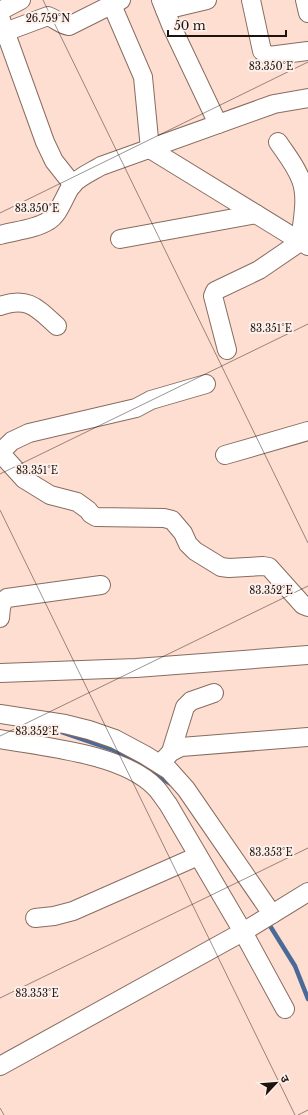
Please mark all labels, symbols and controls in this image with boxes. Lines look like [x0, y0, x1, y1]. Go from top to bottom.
text: 26.759°N [26, 12, 70, 25]
scale bar [168, 12, 286, 38]
text: 50 m [174, 18, 206, 33]
text: 83.350°E [249, 60, 293, 73]
text: 83.350°E [15, 202, 59, 215]
text: 83.351°E [250, 322, 292, 335]
text: 83.351°E [16, 464, 58, 477]
text: 83.352°E [249, 584, 293, 597]
text: 83.352°E [15, 725, 59, 738]
text: 83.353°E [249, 846, 293, 859]
text: 83.353°E [15, 987, 59, 1000]
north arrow [256, 1063, 296, 1103]
text: उ [277, 1073, 293, 1085]

